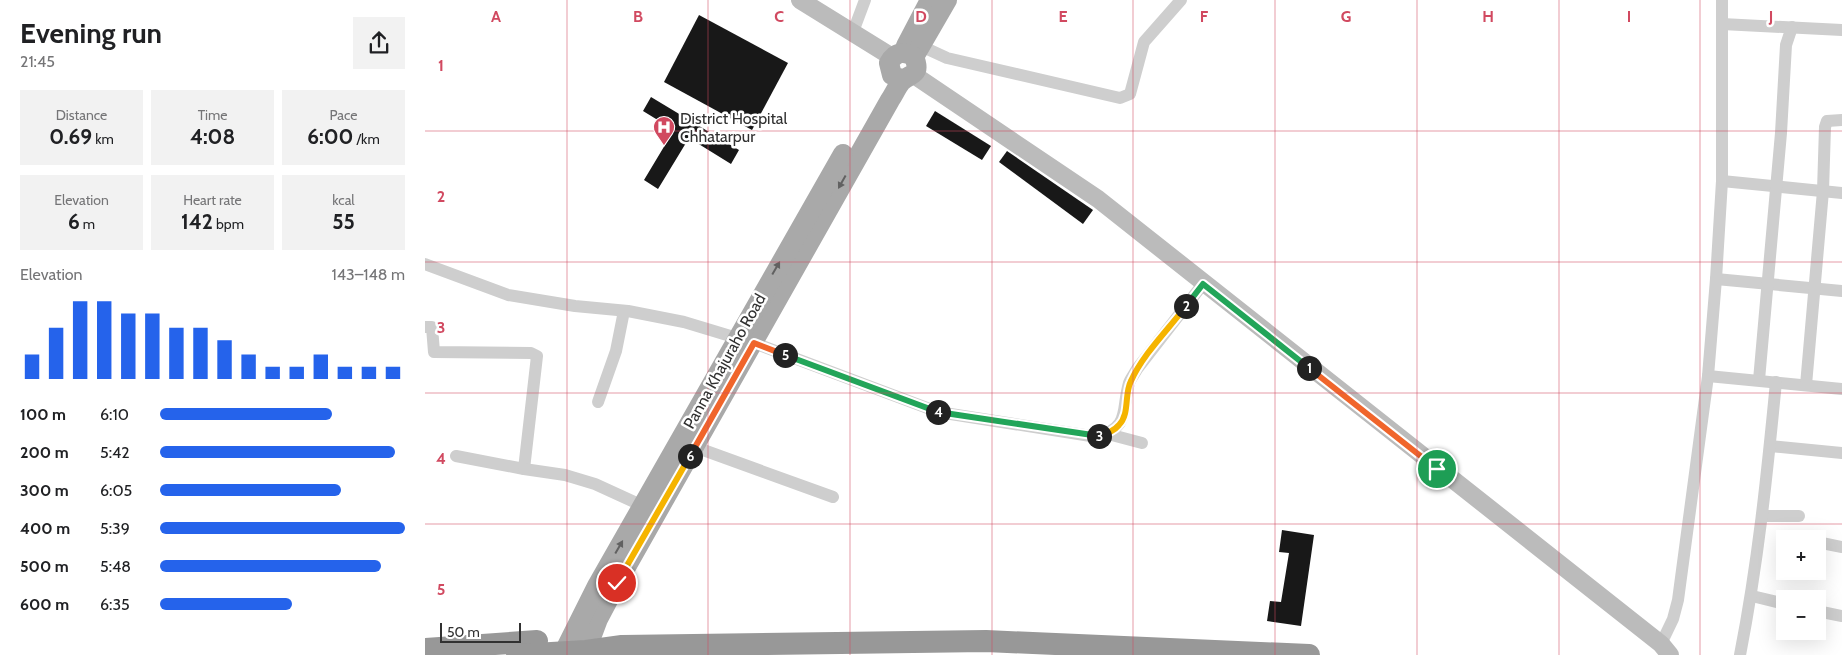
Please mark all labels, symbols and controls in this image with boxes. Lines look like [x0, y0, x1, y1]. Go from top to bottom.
text: A [491, 7, 501, 26]
text: B [633, 7, 643, 26]
text: C [774, 7, 784, 26]
text: D [915, 7, 927, 26]
text: E [1058, 7, 1068, 26]
text: F [1200, 7, 1209, 26]
text: G [1341, 7, 1351, 26]
text: H [1482, 7, 1494, 26]
text: I [1627, 7, 1631, 26]
text: J [1768, 7, 1773, 26]
text: Evening run [20, 16, 162, 50]
button: share [353, 17, 405, 69]
text: 21:45 [20, 52, 55, 71]
text: 1 [438, 56, 444, 75]
text: Distance [56, 106, 107, 124]
text: Time [198, 106, 227, 124]
text: Pace [330, 106, 357, 124]
place label: District Hospital Chhatarpur [680, 109, 788, 146]
hospital icon: District Hospital Chhatarpur [652, 115, 676, 146]
text: 0.69 [49, 124, 92, 149]
text: 4:08 [190, 124, 235, 149]
text: 6:00 [307, 124, 353, 149]
text: km [92, 130, 114, 148]
text: /km [353, 130, 380, 148]
one-way arrow [838, 176, 847, 189]
text: 2 [437, 187, 445, 206]
text: Elevation [54, 191, 109, 209]
text: Heart rate [183, 191, 242, 209]
text: kcal [332, 191, 355, 209]
text: 6 [68, 209, 80, 234]
text: 142 [181, 209, 213, 234]
text: 55 [332, 209, 355, 234]
text: m [80, 215, 95, 233]
text: bpm [213, 215, 244, 233]
one-way arrow [772, 261, 781, 274]
text: Elevation [20, 265, 83, 284]
text: 143–148 m [332, 265, 405, 284]
street label: Panna Khajuraho Road [679, 290, 769, 432]
pin: 2 [1173, 294, 1199, 318]
text: 2 [1183, 297, 1190, 315]
text: 3 [437, 318, 445, 337]
pin: 5 [773, 342, 797, 368]
text: 5 [782, 346, 789, 364]
pin: 1 [1297, 356, 1321, 380]
text: 1 [1307, 359, 1312, 377]
pin: 4 [925, 400, 951, 424]
text: 4 [934, 403, 943, 421]
text: 100 m [20, 405, 66, 424]
text: 6:10 [100, 405, 129, 424]
pin: 3 [1087, 424, 1111, 448]
text: 3 [1096, 427, 1103, 445]
text: 200 m [20, 443, 69, 462]
text: 5:42 [100, 443, 130, 462]
pin: 6 [677, 444, 703, 468]
text: 6 [687, 447, 694, 465]
pin [1416, 448, 1458, 490]
text: 4 [436, 449, 446, 468]
icon: arrive [1423, 455, 1451, 483]
text: 300 m [20, 481, 69, 500]
text: 6:05 [100, 481, 132, 500]
text: 400 m [20, 519, 70, 538]
text: 5:39 [100, 519, 130, 538]
map controls [1776, 530, 1826, 640]
button: + [1776, 530, 1826, 580]
one-way arrow [615, 540, 624, 553]
text: 500 m [20, 557, 69, 576]
text: 5:48 [100, 557, 131, 576]
pin [596, 562, 638, 604]
icon: check [603, 569, 631, 597]
text: 5 [437, 580, 445, 599]
button: − [1776, 590, 1826, 640]
text: 600 m [20, 595, 69, 614]
text: 6:35 [100, 595, 130, 614]
scale bar [440, 620, 521, 643]
text: 50 m [447, 623, 480, 641]

